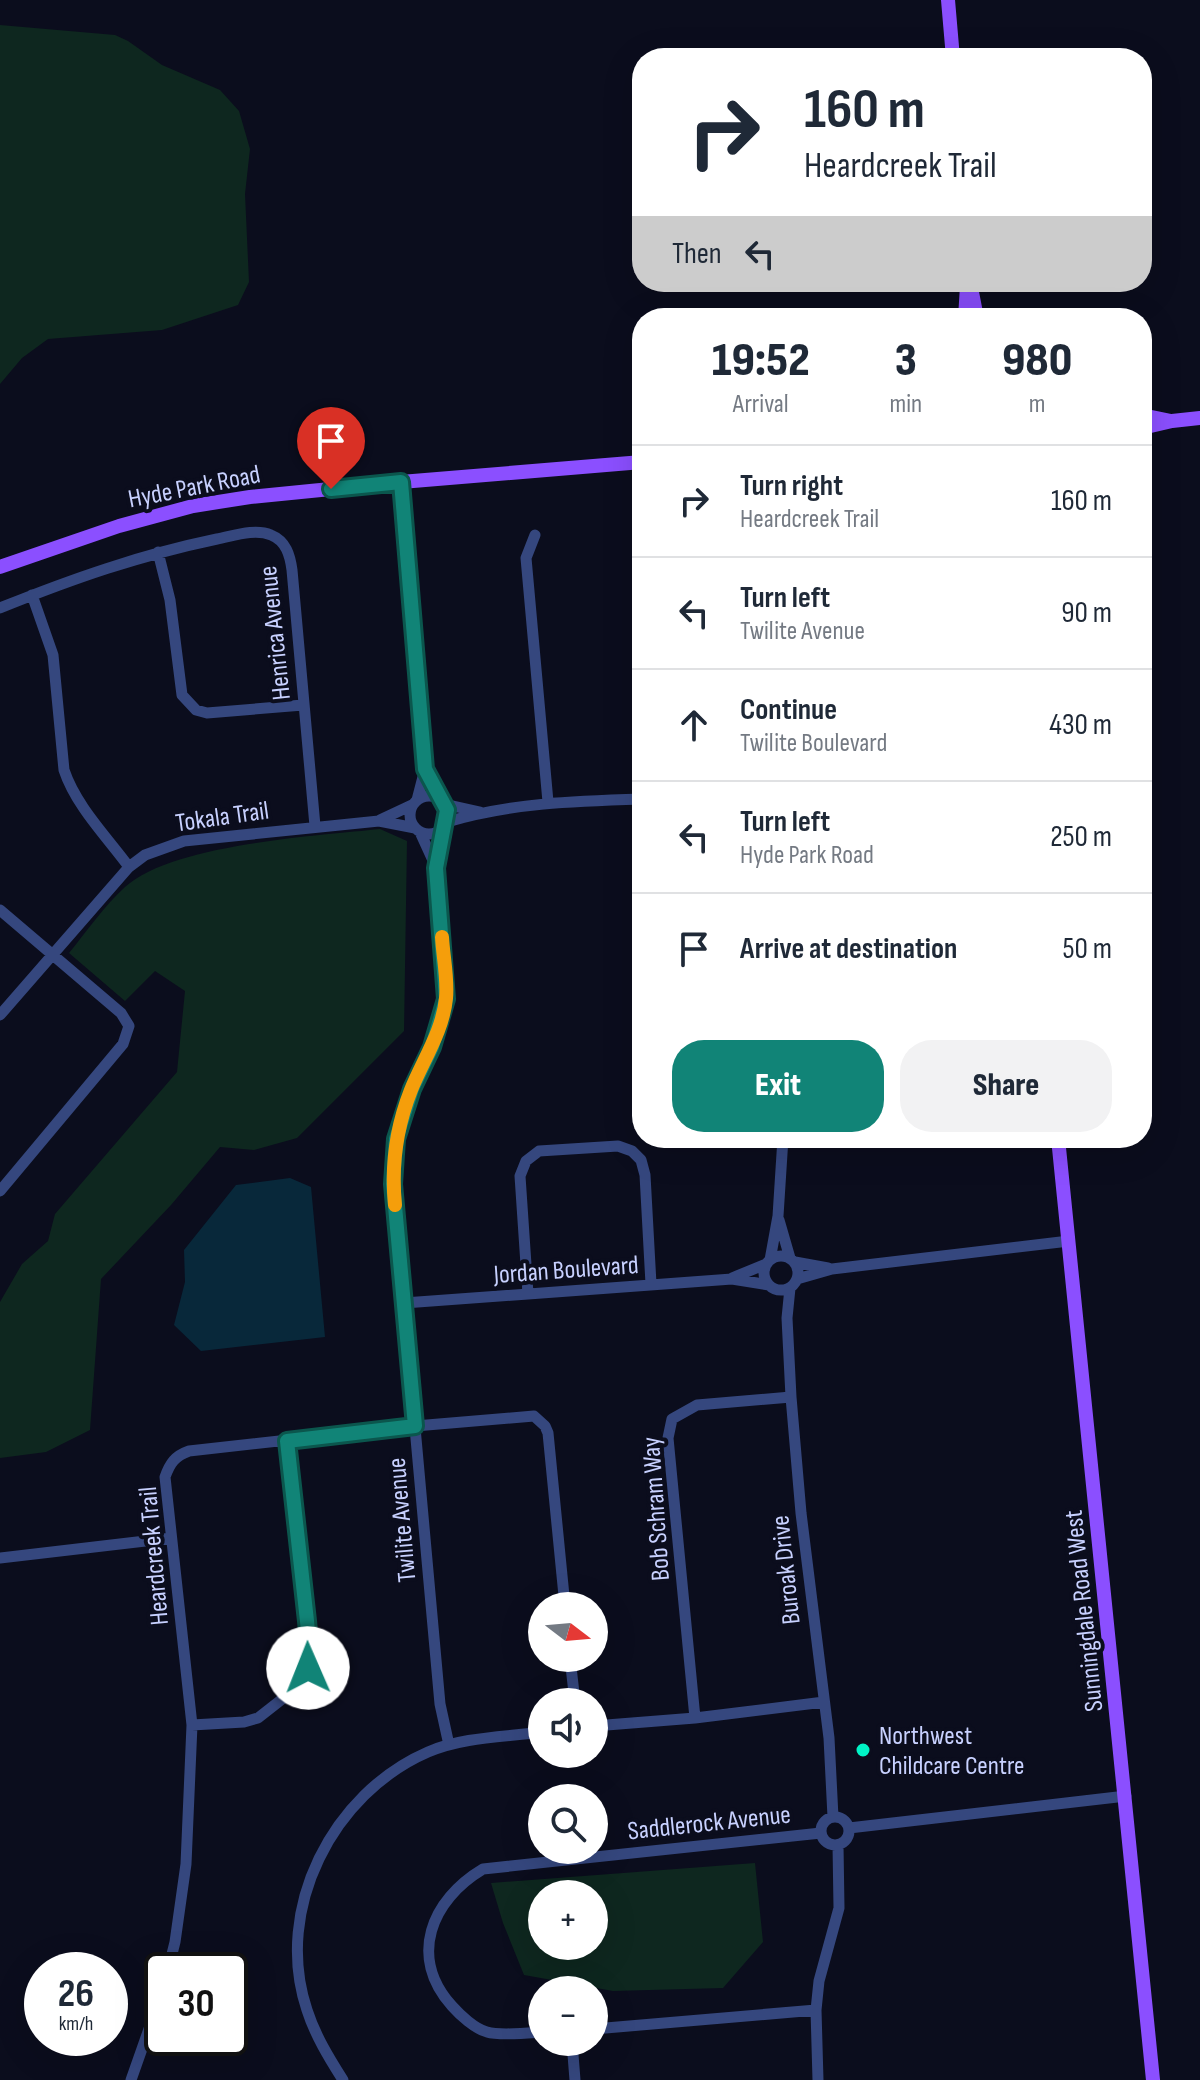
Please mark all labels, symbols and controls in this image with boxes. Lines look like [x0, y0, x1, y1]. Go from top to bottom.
text: 160 m [804, 77, 925, 144]
icon: right [672, 80, 776, 184]
text: Heardcreek Trail [804, 145, 997, 188]
icon: left [738, 232, 782, 276]
text: Then [672, 236, 722, 272]
text: 19:52 [712, 332, 810, 389]
text: 3 [895, 332, 917, 389]
text: 980 [1002, 332, 1072, 389]
text: Arrival [733, 389, 789, 420]
text: min [889, 389, 922, 420]
text: m [1029, 389, 1045, 420]
pin [297, 407, 365, 489]
icon: arrive [309, 419, 353, 463]
street label: Hyde Park Road [126, 459, 263, 515]
text: Turn right [740, 468, 843, 504]
icon: right [672, 479, 716, 523]
text: 160 m [1051, 483, 1112, 519]
text: Heardcreek Trail [740, 504, 879, 535]
street label: Henrica Avenue [253, 564, 298, 702]
text: Turn left [740, 580, 830, 616]
icon: left [672, 591, 716, 635]
text: 90 m [1061, 595, 1112, 631]
text: Twilite Avenue [740, 616, 865, 647]
text: Continue [740, 692, 837, 728]
icon: ahead [672, 703, 716, 747]
text: 430 m [1049, 707, 1112, 743]
text: Twilite Boulevard [740, 728, 887, 759]
street label: Tokala Trail [174, 796, 271, 839]
text: Turn left [740, 804, 830, 840]
icon: left [672, 815, 716, 859]
text: 250 m [1050, 819, 1112, 855]
text: Hyde Park Road [740, 840, 874, 871]
icon: arrive [672, 927, 716, 971]
text: Arrive at destination [740, 931, 957, 967]
text: 50 m [1063, 931, 1112, 967]
button: Exit [672, 1040, 884, 1132]
button: Share [900, 1040, 1112, 1132]
street label: Jordan Boulevard [492, 1250, 640, 1291]
street label: Bob Schram Way [636, 1436, 677, 1582]
street label: Twilite Avenue [382, 1456, 423, 1583]
street label: Heardcreek Trail [133, 1485, 176, 1627]
street label: Sunningdale Road West [1058, 1509, 1110, 1713]
street label: Buroak Drive [765, 1514, 808, 1626]
north arrow [528, 1592, 608, 1672]
map controls [528, 1592, 608, 2056]
position arrow [266, 1626, 350, 1710]
button: sound [528, 1688, 608, 1768]
place label: Northwest Childcare Centre [879, 1721, 1025, 1782]
marker: Northwest Childcare Centre [854, 1741, 872, 1759]
button: search [528, 1784, 608, 1864]
street label: Saddlerock Avenue [626, 1800, 792, 1847]
button: + [528, 1880, 608, 1960]
speed limit sign: 30 [144, 1952, 248, 2056]
text: 26 [58, 1970, 94, 2018]
button: − [528, 1976, 608, 2056]
text: km/h [59, 2012, 93, 2036]

